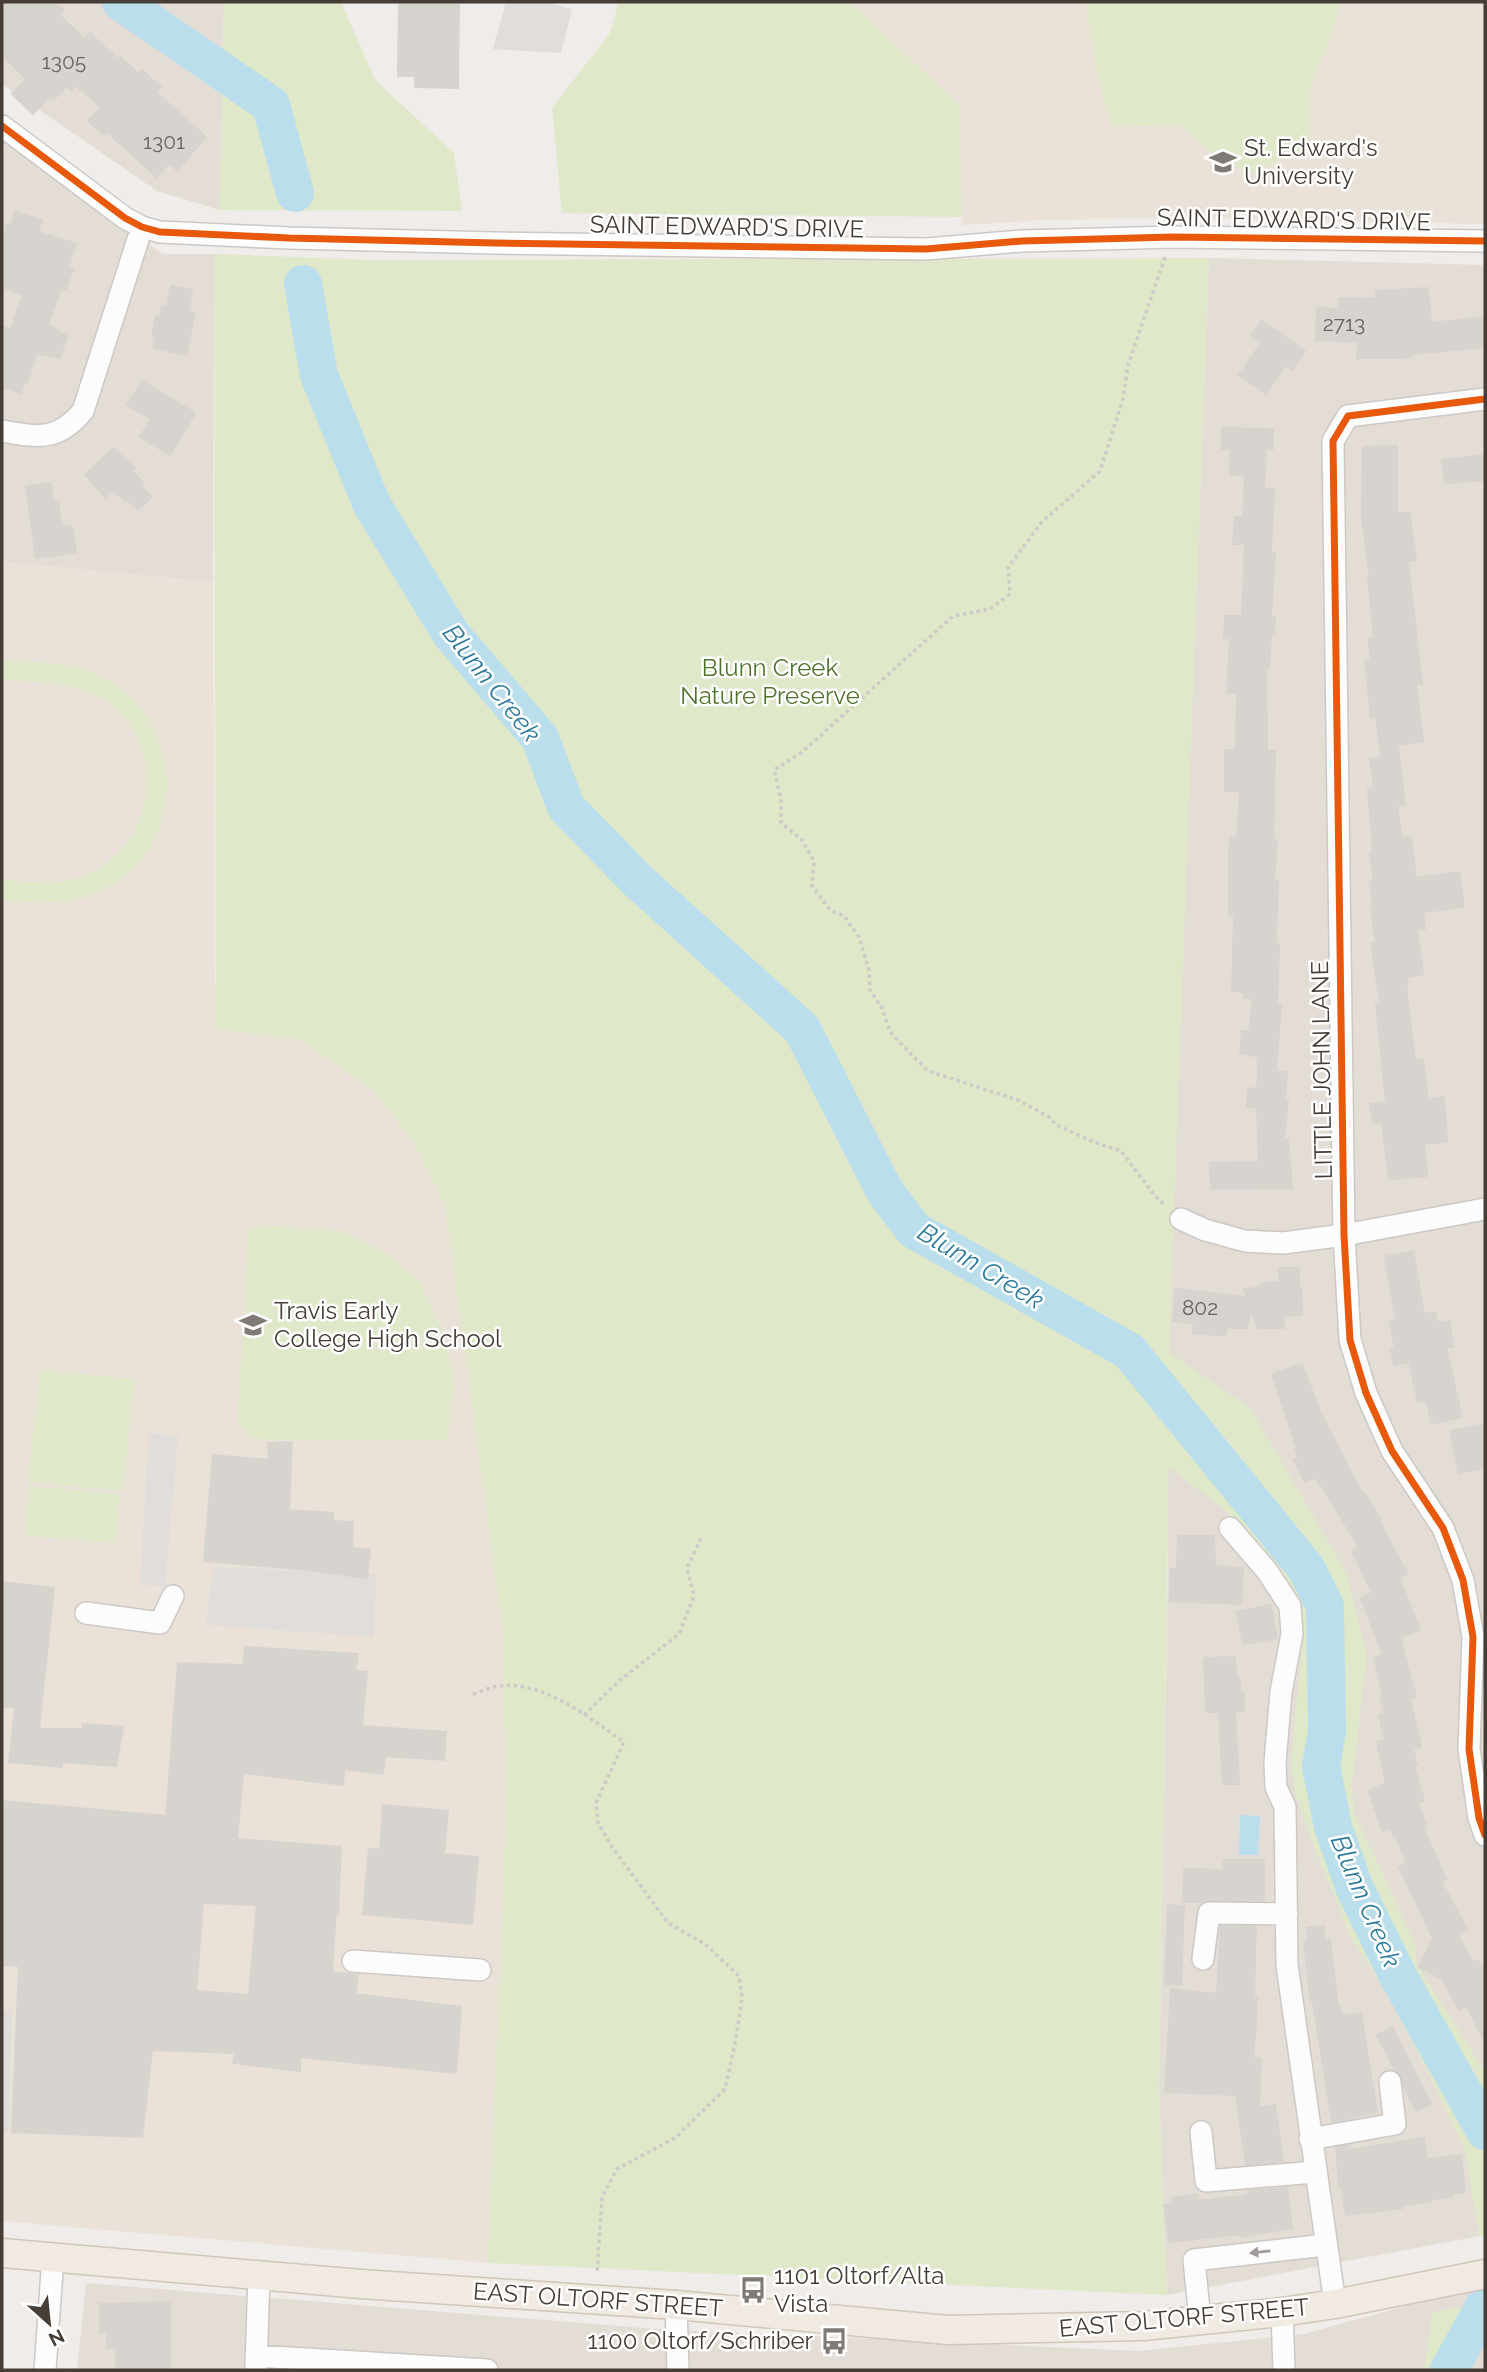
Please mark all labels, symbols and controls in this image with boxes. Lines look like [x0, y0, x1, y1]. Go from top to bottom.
house number: 1305 [42, 49, 86, 74]
house number: 1301 [143, 129, 185, 154]
place label: St. Edward's University [1244, 133, 1378, 190]
school or university icon: St. Edward's University [1208, 147, 1238, 177]
street label: SAINT EDWARD'S DRIVE [1157, 203, 1431, 236]
street label: SAINT EDWARD'S DRIVE [590, 210, 864, 243]
house number: 2713 [1323, 311, 1365, 336]
water label: Blunn Creek [437, 618, 547, 748]
park label: Blunn Creek Nature Preserve [680, 653, 860, 710]
street label: LITTLE JOHN LANE [1305, 960, 1338, 1180]
water label: Blunn Creek [913, 1217, 1049, 1315]
house number: 802 [1182, 1295, 1218, 1320]
place label: Travis Early College High School [274, 1296, 502, 1353]
school or university icon: Travis Early College High School [238, 1310, 268, 1340]
water label: Blunn Creek [1325, 1830, 1407, 1972]
one-way arrow [1248, 2247, 1270, 2258]
place label: 1101 Oltorf/Alta Vista [774, 2261, 944, 2318]
bus stop icon: 1101 Oltorf/Alta Vista [738, 2275, 768, 2305]
street label: EAST OLTORF STREET [472, 2276, 724, 2323]
north arrow [14, 2288, 84, 2358]
street label: EAST OLTORF STREET [1058, 2292, 1310, 2343]
text: N [45, 2325, 68, 2351]
place label: 1100 Oltorf/Schriber [587, 2326, 814, 2355]
bus stop icon: 1100 Oltorf/Schriber [819, 2326, 849, 2356]

